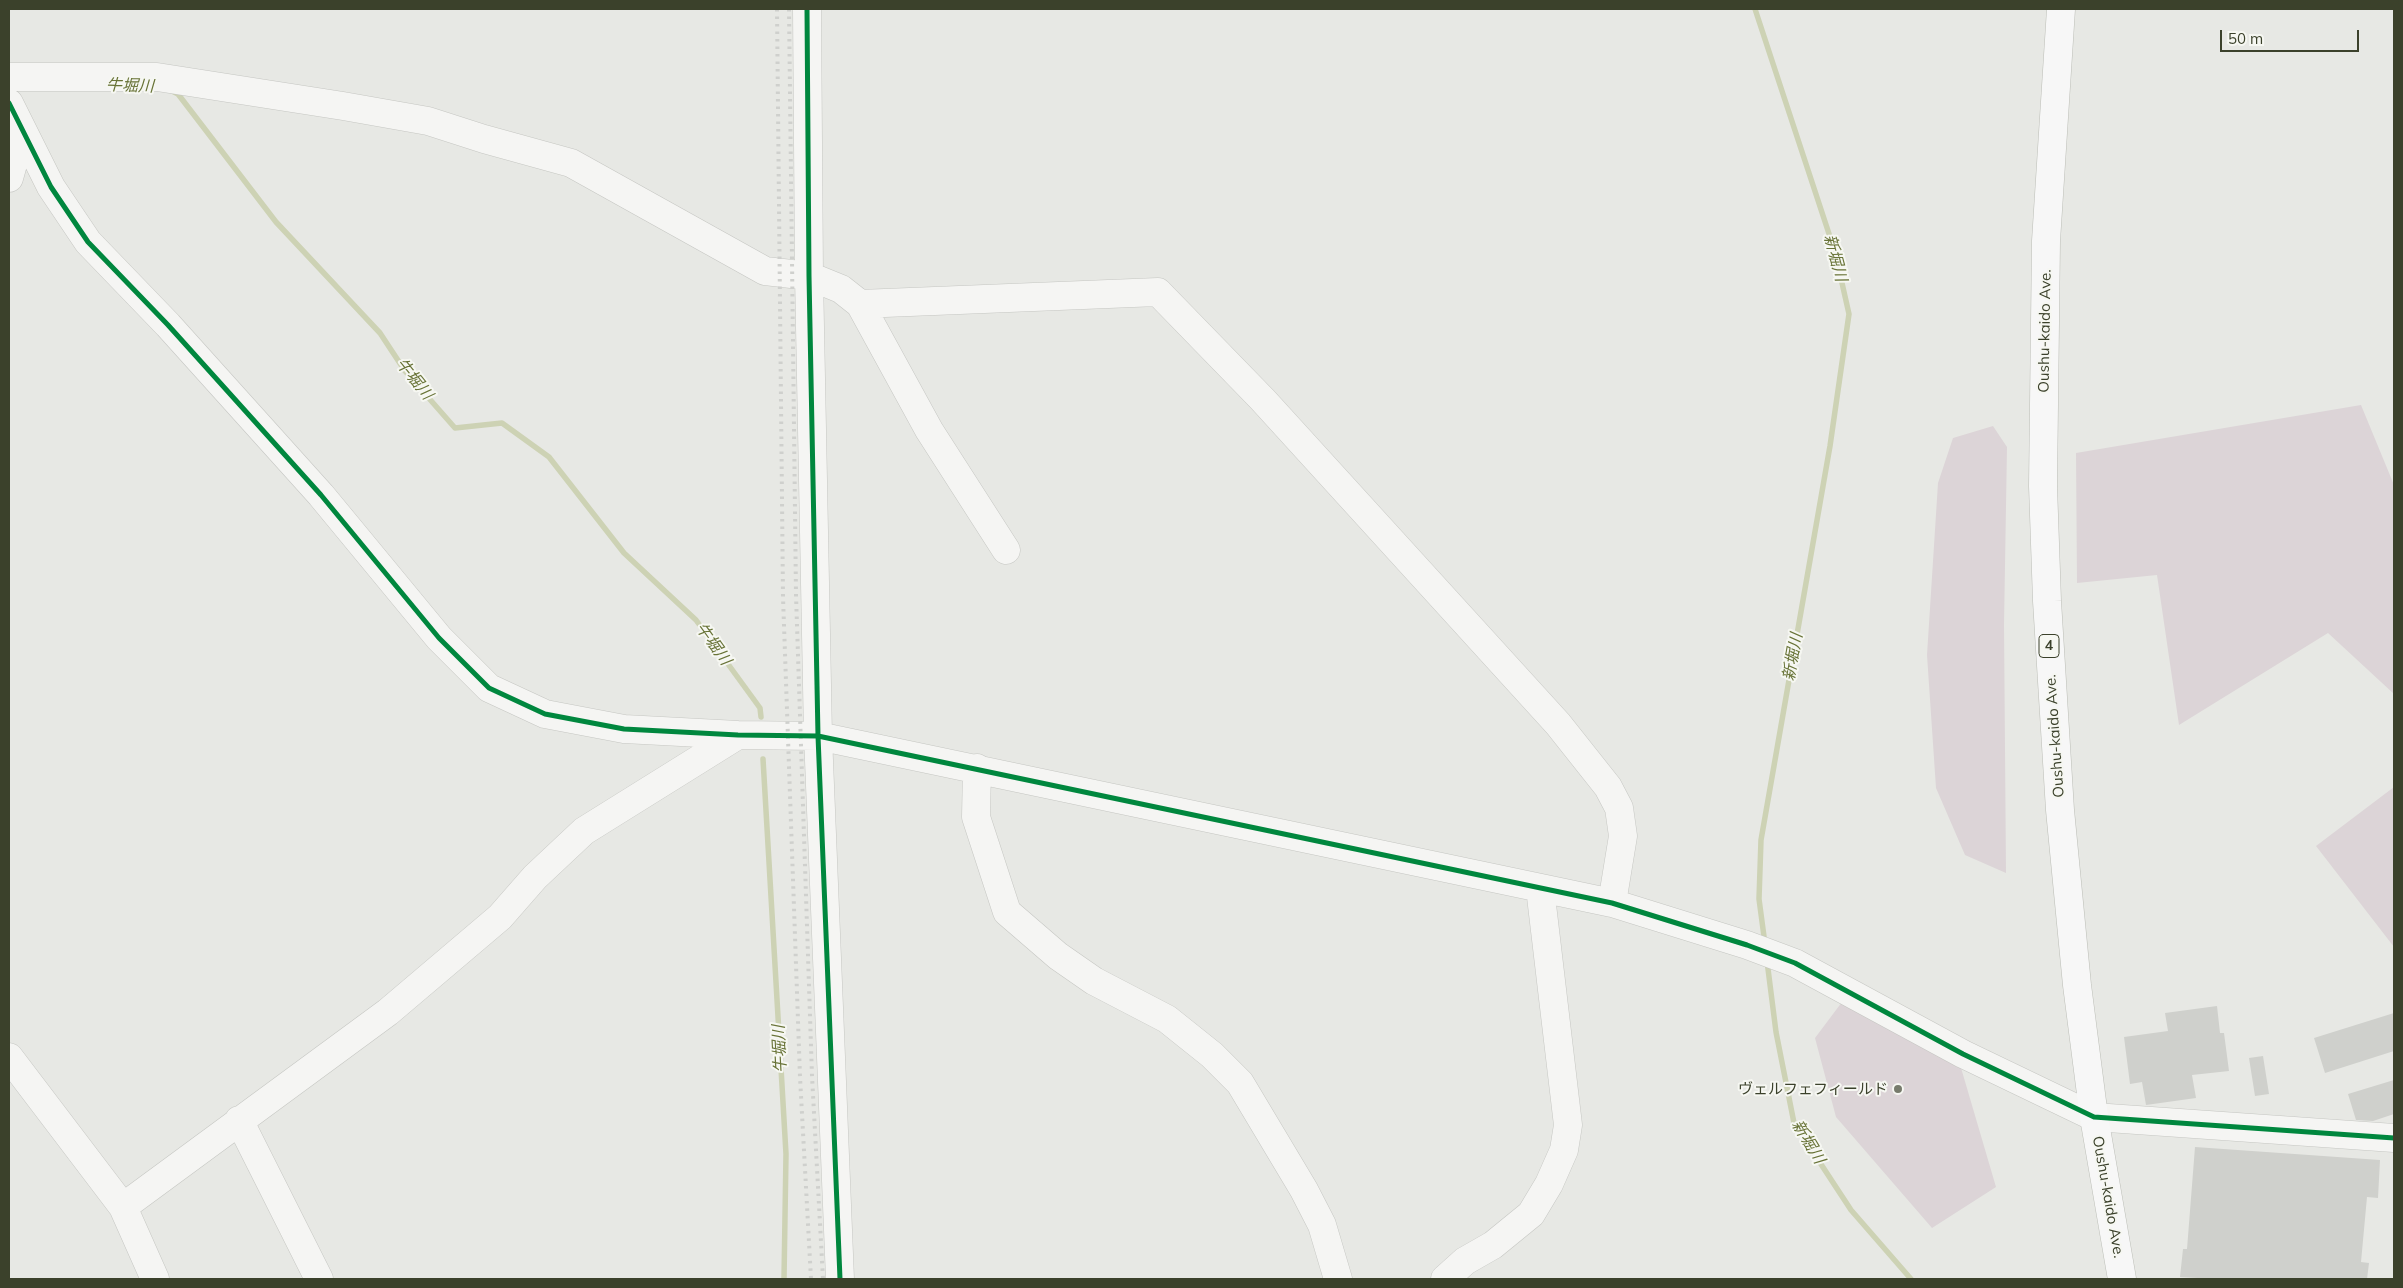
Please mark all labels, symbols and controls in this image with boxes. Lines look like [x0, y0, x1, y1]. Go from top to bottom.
scale bar [2223, 20, 2362, 52]
text: 50 m [2228, 29, 2263, 48]
water label: 牛堀川 [106, 76, 154, 96]
water label: 新堀川 [1820, 232, 1850, 284]
street label: Oushu-kaido Ave. [2035, 269, 2055, 393]
water label: 牛堀川 [391, 354, 437, 404]
water label: 牛堀川 [691, 619, 735, 669]
water label: 新堀川 [1779, 632, 1807, 682]
road number: 4 [2039, 634, 2059, 658]
street label: Oushu-kaido Ave. [2042, 674, 2068, 798]
water label: 牛堀川 [769, 1025, 791, 1073]
place label: ヴェルフェフィールド [1738, 1080, 1888, 1098]
marker: ヴェルフェフィールド [1892, 1083, 1904, 1095]
water label: 新堀川 [1787, 1116, 1829, 1168]
street label: Oushu-kaido Ave. [2088, 1135, 2128, 1259]

